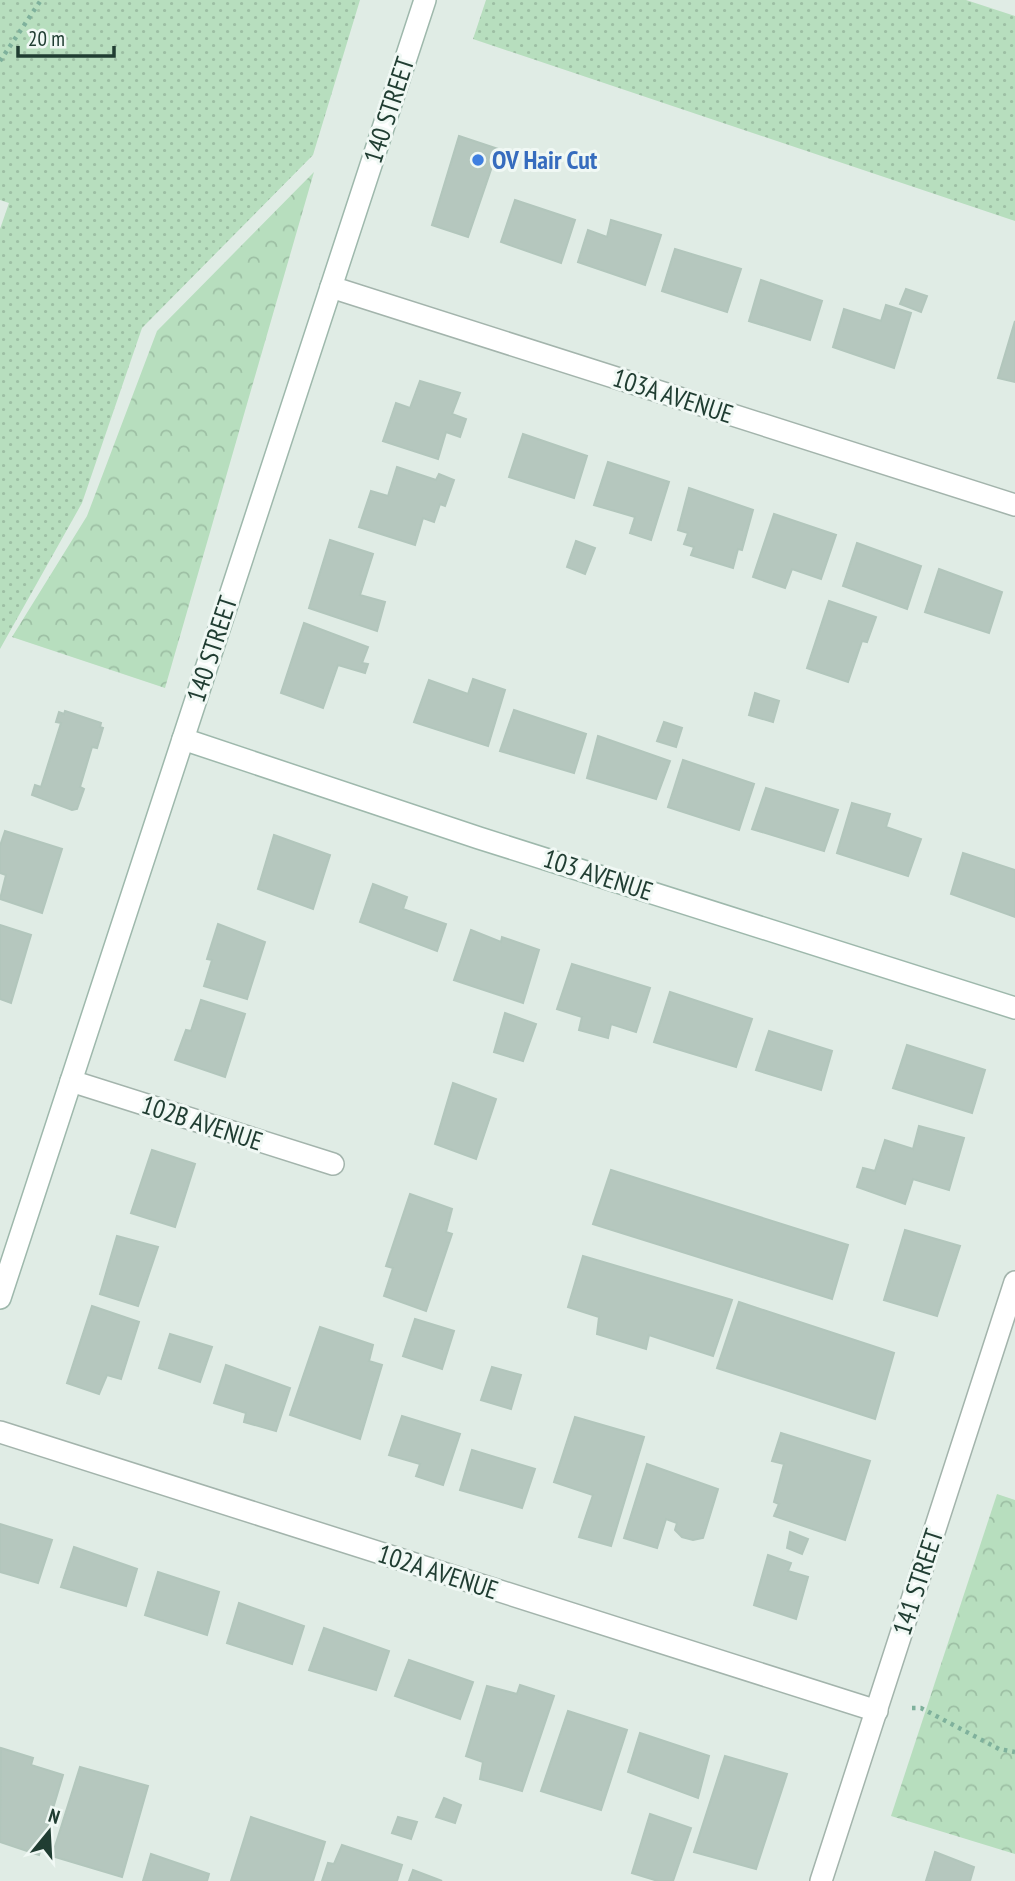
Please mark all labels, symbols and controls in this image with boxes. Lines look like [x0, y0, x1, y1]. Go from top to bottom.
scale bar [18, 14, 114, 58]
text: 20 m [28, 25, 65, 52]
street label: 140 STREET [356, 52, 421, 167]
place label: OV Hair Cut [492, 143, 598, 176]
marker: OV Hair Cut [470, 152, 486, 168]
street label: 103A AVENUE [609, 361, 737, 430]
street label: 140 STREET [179, 591, 244, 706]
street label: 103 AVENUE [539, 841, 657, 908]
street label: 102B AVENUE [137, 1087, 267, 1158]
street label: 141 STREET [885, 1524, 950, 1639]
street label: 102A AVENUE [374, 1537, 502, 1606]
north arrow [14, 1797, 84, 1867]
text: N [46, 1803, 63, 1829]

